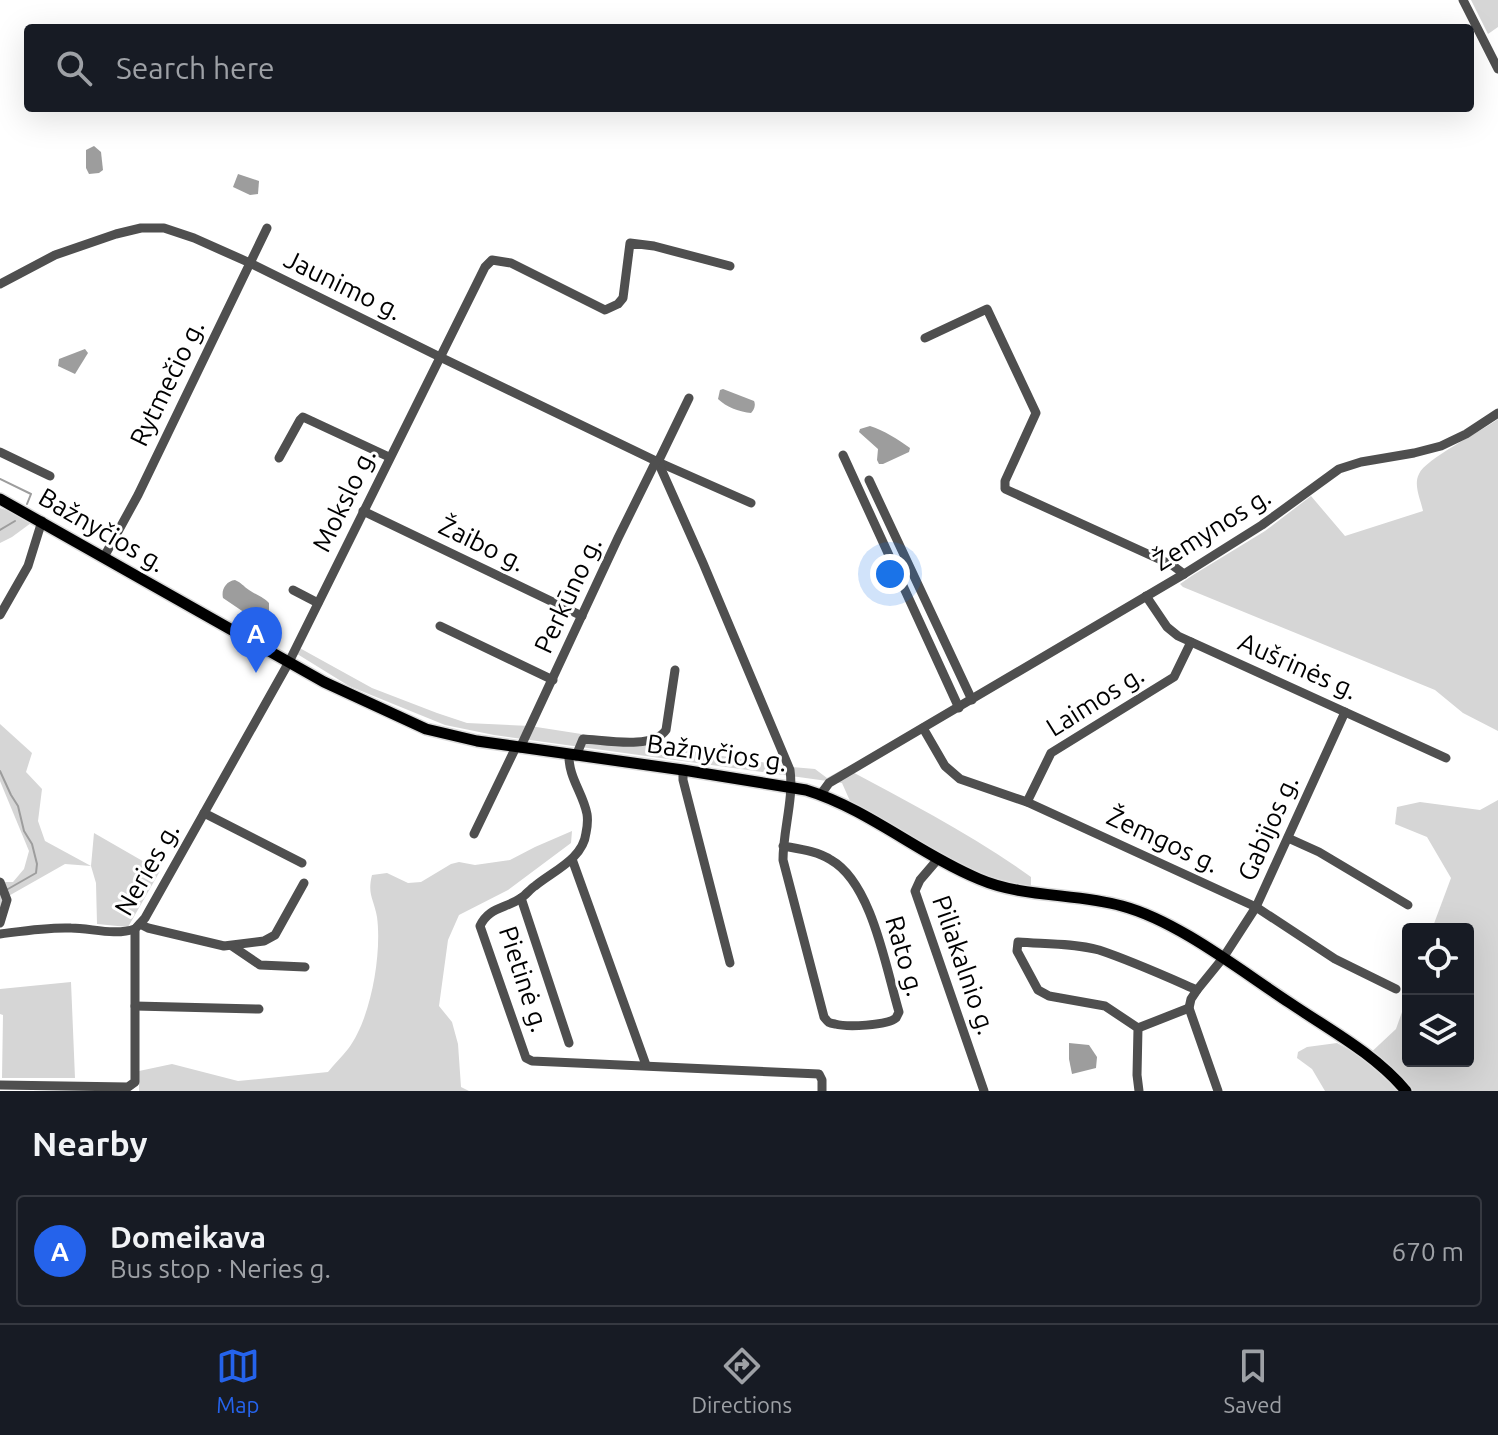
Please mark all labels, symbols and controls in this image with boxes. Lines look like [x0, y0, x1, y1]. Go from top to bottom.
search box [24, 24, 1474, 112]
icon: search [52, 46, 96, 90]
text: Search here [116, 51, 275, 85]
street label: Jaunimo g. [280, 244, 407, 325]
street label: Rytmečio g. [124, 315, 210, 451]
street label: Mokslo g. [306, 443, 381, 556]
street label: Žemynos g. [1147, 480, 1276, 576]
street label: Bažnyčios g. [34, 482, 171, 577]
street label: Žaibo g. [434, 509, 530, 577]
street label: Perkūno g. [528, 532, 607, 657]
your location [870, 554, 910, 594]
pin: A [230, 607, 282, 673]
street label: Aušrinės g. [1234, 626, 1362, 705]
street label: Laimos g. [1041, 659, 1149, 742]
street label: Bažnyčios g. [645, 728, 789, 777]
street label: Gabijos g. [1231, 771, 1304, 885]
street label: Žemgos g. [1103, 800, 1224, 878]
street label: Neries g. [109, 817, 185, 920]
street label: Piliakalnio g. [927, 891, 1002, 1038]
street label: Rato g. [880, 912, 931, 999]
street label: Pietinė g. [494, 922, 555, 1035]
map controls [1402, 923, 1474, 1067]
button: locate [1402, 923, 1474, 995]
button: layers [1402, 995, 1474, 1067]
text: Nearby [32, 1124, 147, 1162]
text: Domeikava [110, 1220, 266, 1254]
text: A [51, 1237, 69, 1266]
text: 670 m [1392, 1237, 1464, 1266]
text: Bus stop · Neries g. [110, 1254, 331, 1283]
tab: Map [216, 1344, 260, 1417]
tab: Directions [691, 1344, 792, 1417]
tab: Saved [1224, 1344, 1282, 1417]

